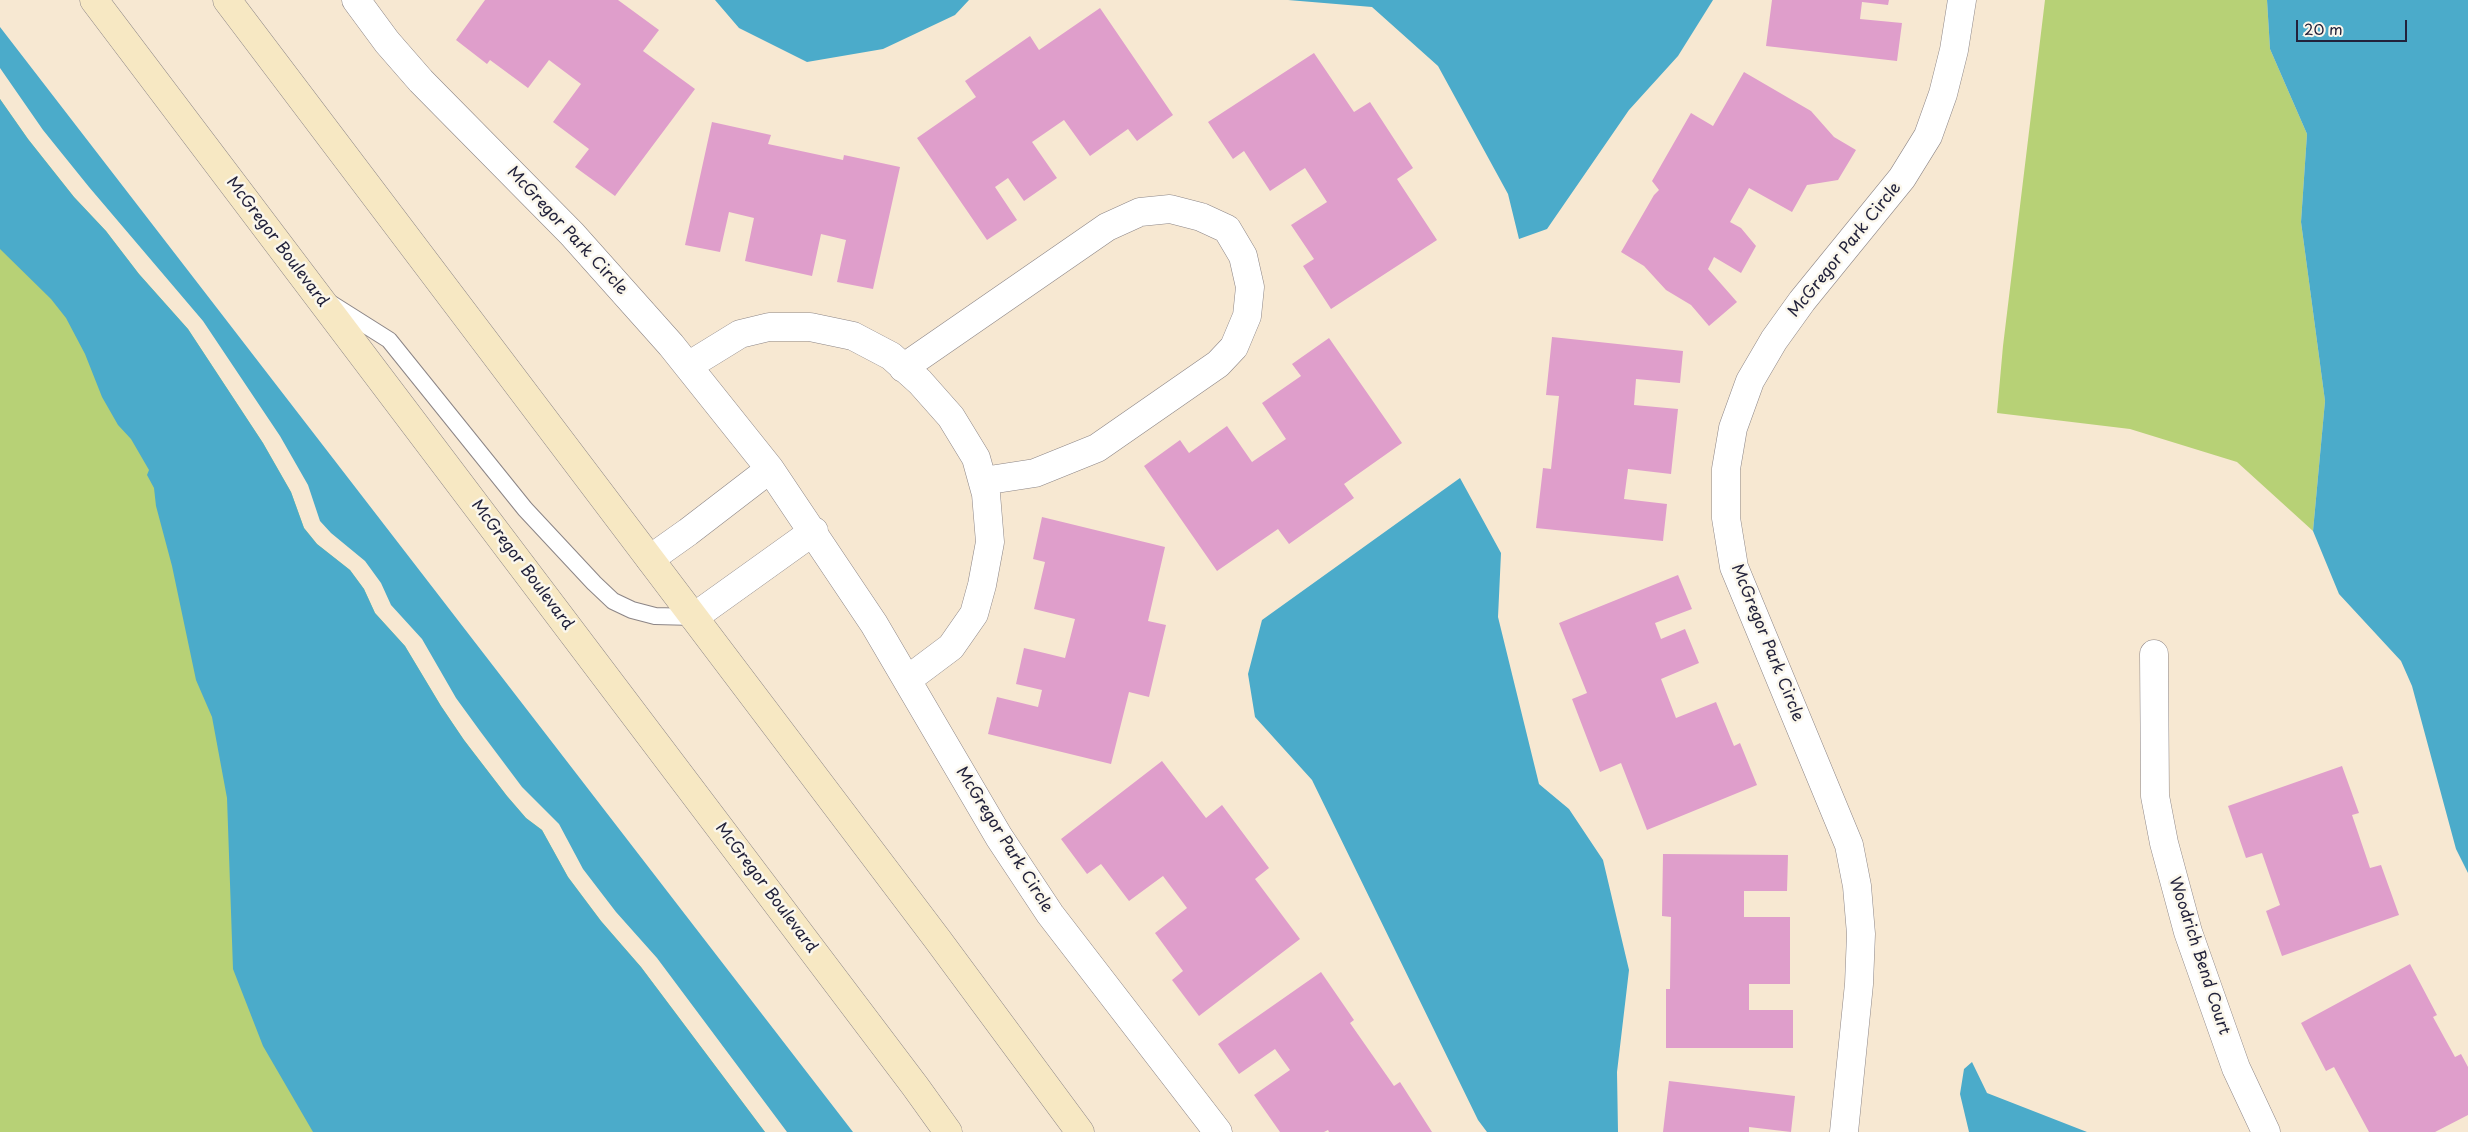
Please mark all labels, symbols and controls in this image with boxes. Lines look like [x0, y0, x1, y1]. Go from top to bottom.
scale bar [2298, 10, 2409, 42]
text: 20 m [2304, 17, 2343, 40]
street label: McGregor Park Circle [503, 163, 631, 299]
street label: McGregor Boulevard [222, 173, 332, 311]
street label: McGregor Park Circle [1785, 179, 1905, 321]
street label: McGregor Boulevard [467, 496, 577, 634]
street label: McGregor Park Circle [1727, 561, 1807, 725]
street label: McGregor Park Circle [951, 764, 1057, 916]
street label: McGregor Boulevard [711, 819, 821, 957]
street label: Woodrich Bend Court [2164, 875, 2234, 1037]

